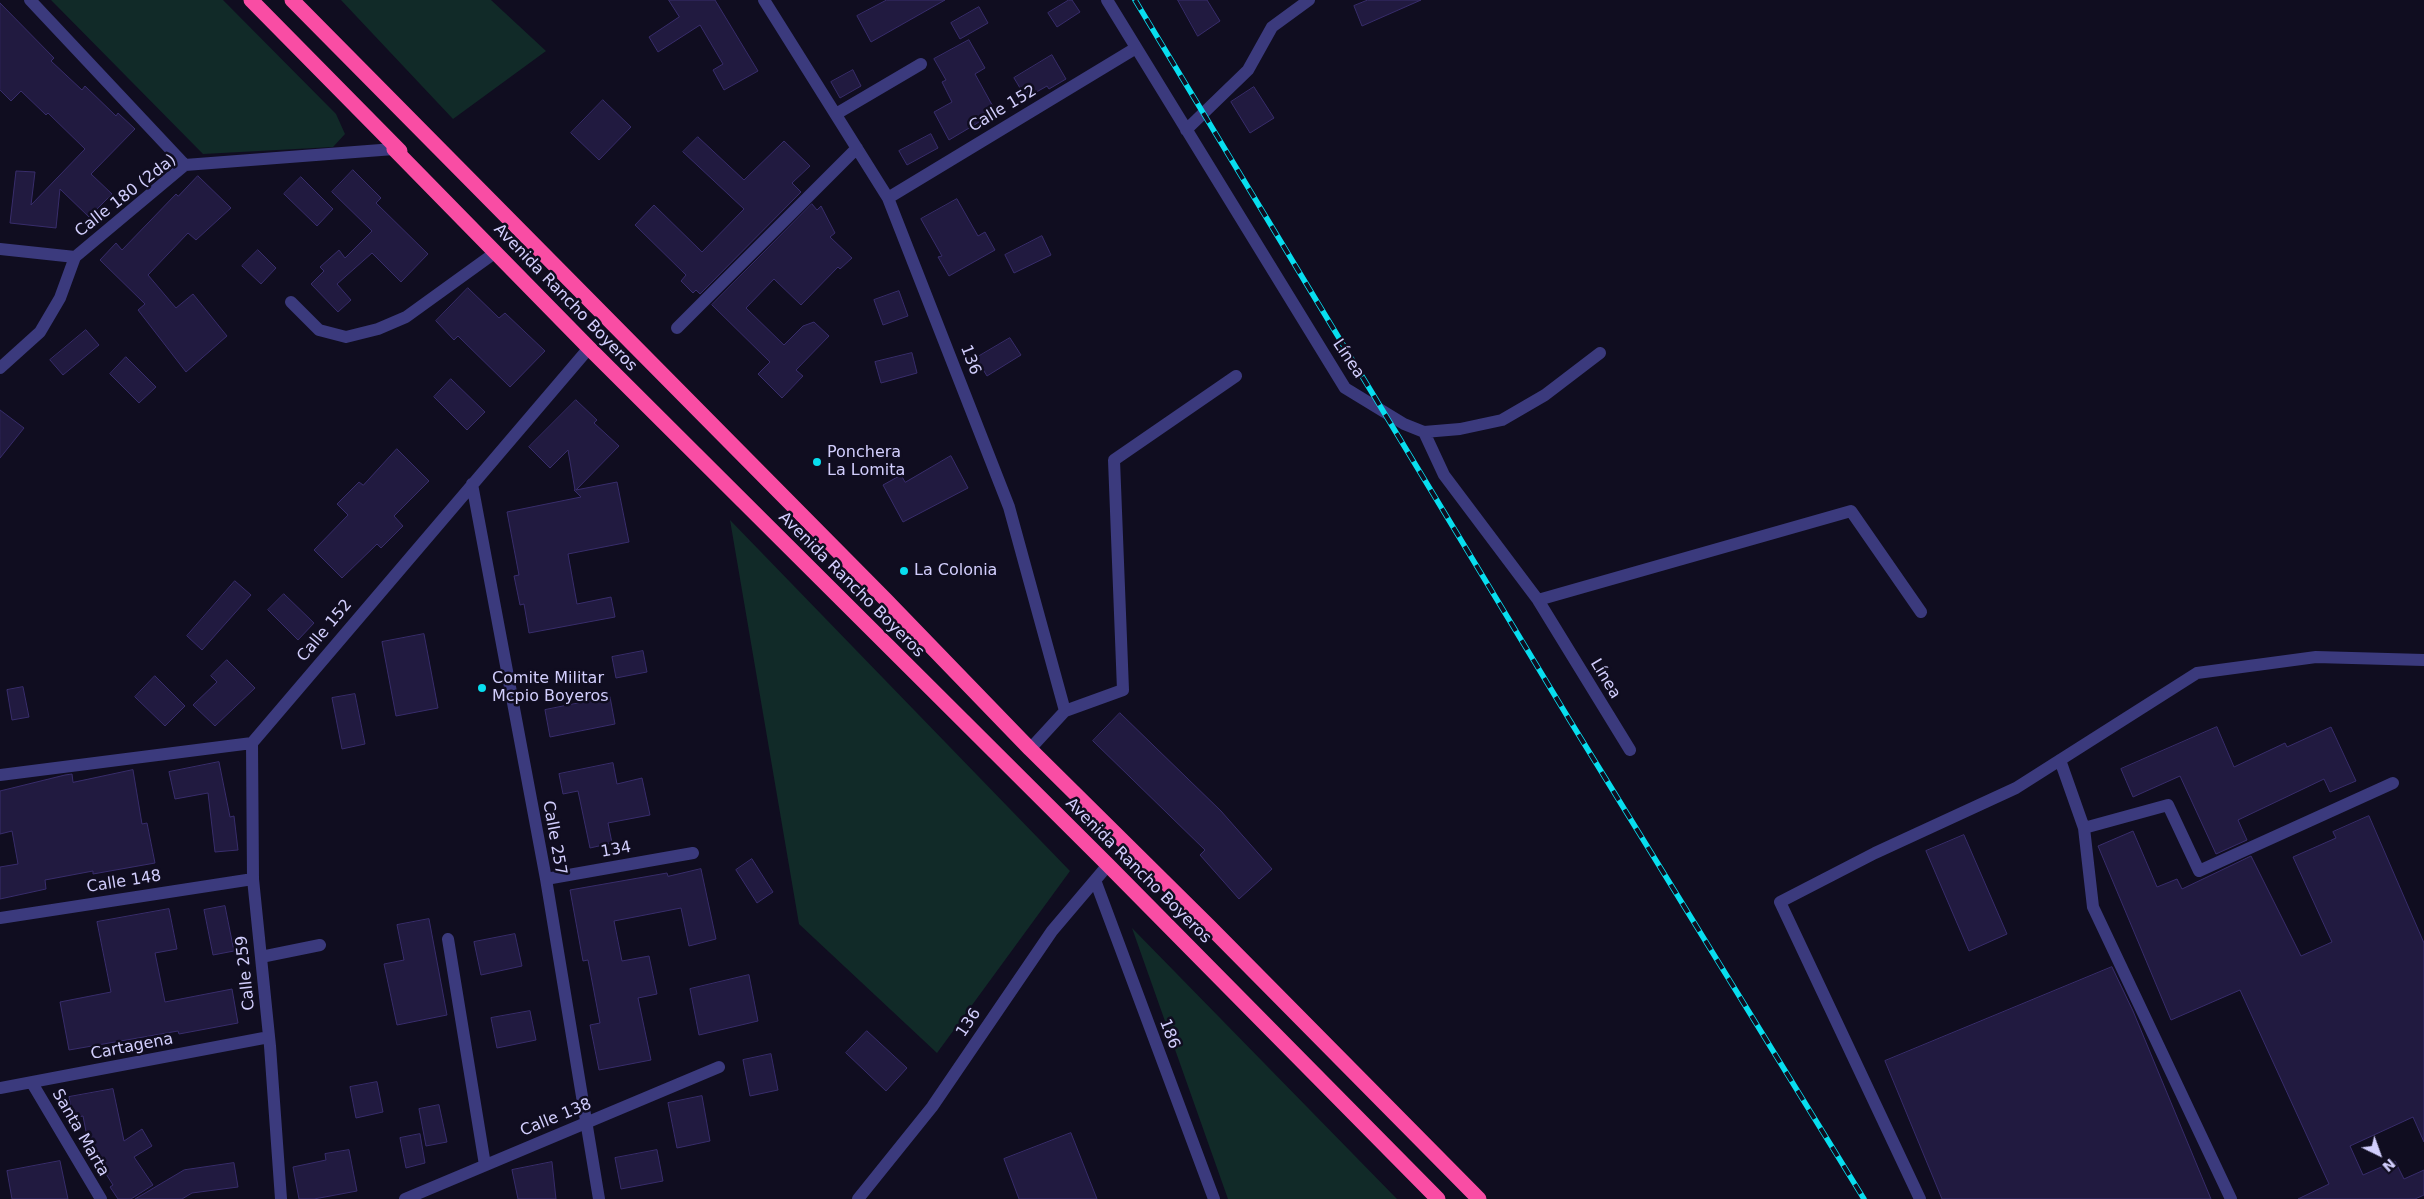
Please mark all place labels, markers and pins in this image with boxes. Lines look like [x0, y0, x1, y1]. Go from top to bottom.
place label: Ponchera La Lomita [827, 443, 905, 481]
marker: Ponchera La Lomita [811, 456, 823, 468]
place label: La Colonia [914, 561, 997, 581]
marker: La Colonia [898, 565, 910, 577]
place label: Comite Militar Mcpio Boyeros [492, 669, 609, 707]
marker: Comite Militar Mcpio Boyeros [476, 682, 488, 694]

